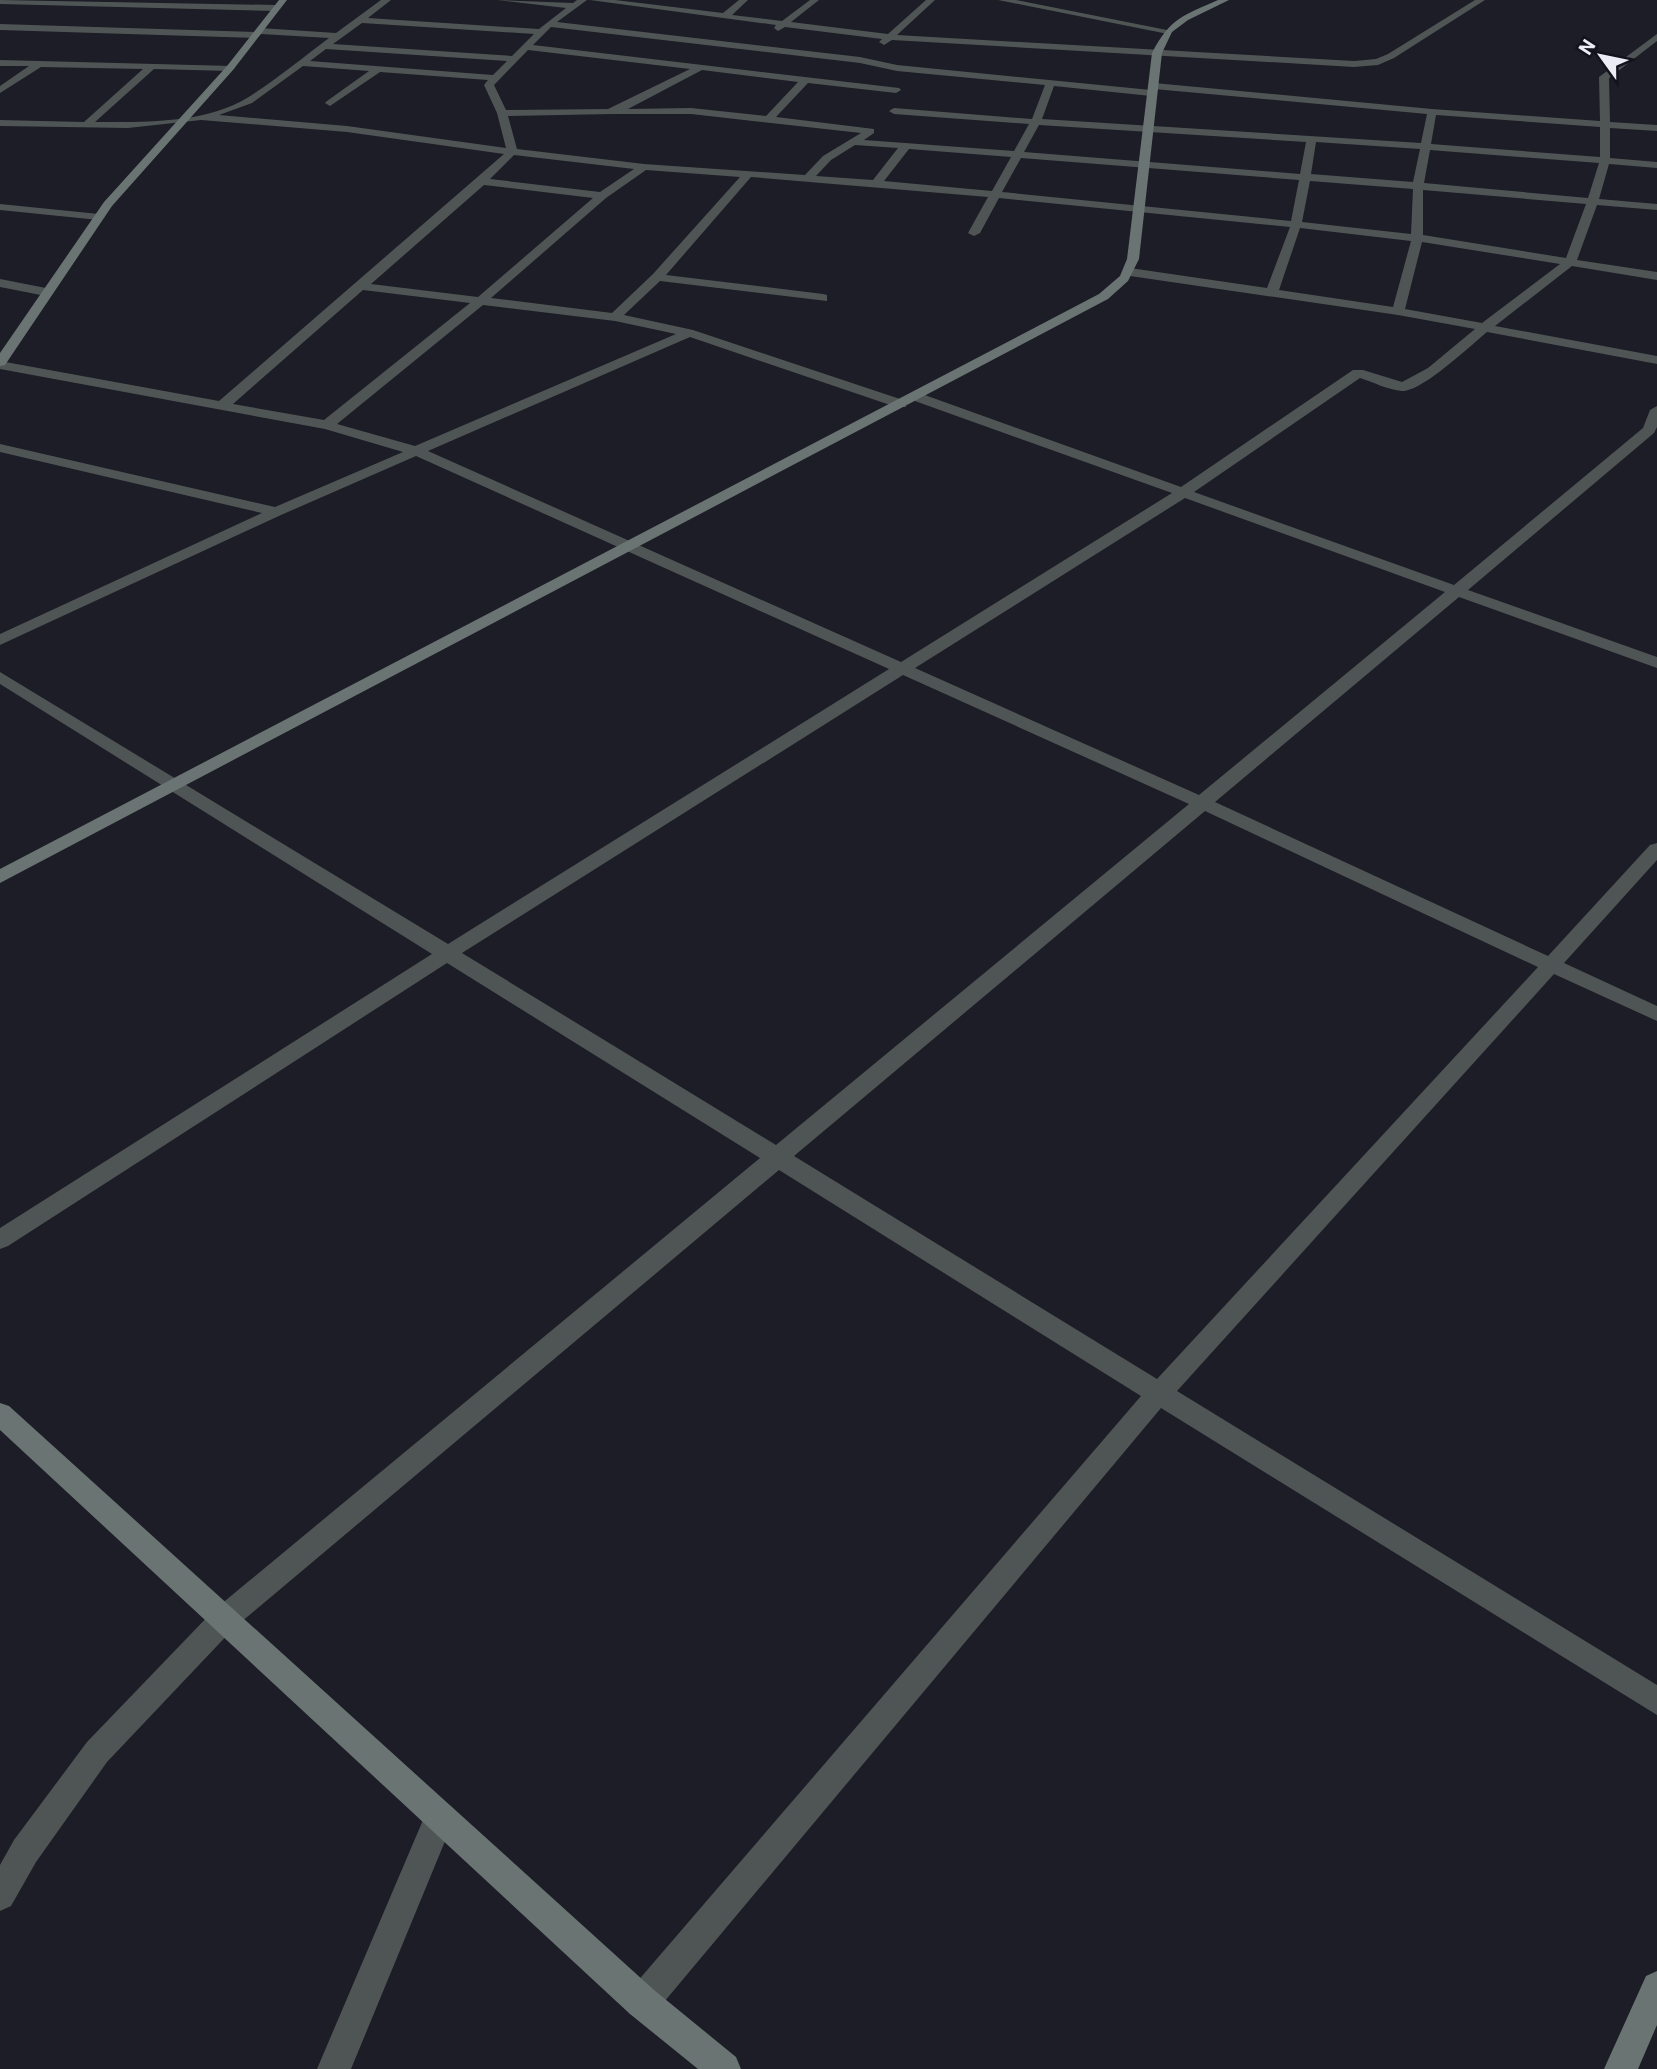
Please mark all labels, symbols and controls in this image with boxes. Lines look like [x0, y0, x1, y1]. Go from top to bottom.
north arrow [1566, 21, 1636, 91]
text: N [1574, 35, 1600, 59]

